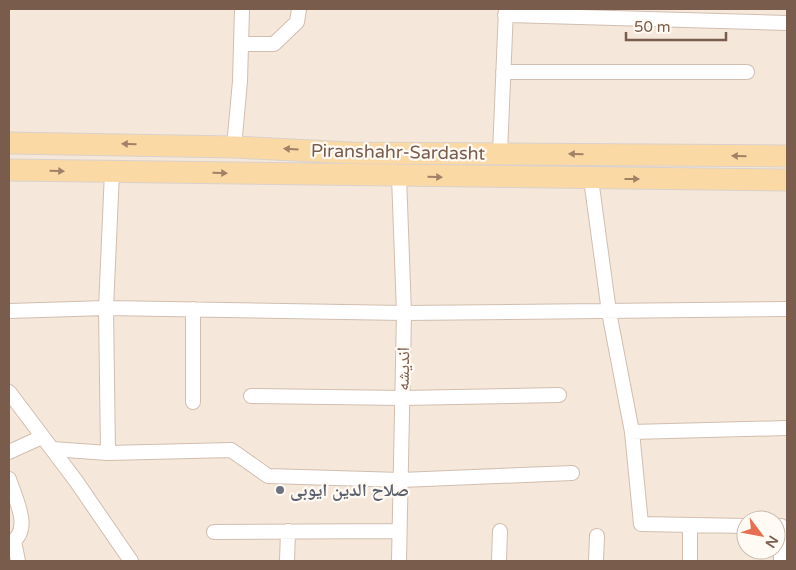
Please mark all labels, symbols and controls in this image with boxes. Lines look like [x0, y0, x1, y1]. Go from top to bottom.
scale bar [626, 10, 726, 42]
text: 50 m [634, 18, 671, 36]
street label: Piranshahr-Sardasht [311, 139, 486, 165]
one-way arrow [120, 140, 136, 148]
one-way arrow [283, 145, 299, 153]
one-way arrow [568, 150, 584, 158]
one-way arrow [730, 152, 746, 160]
one-way arrow [50, 167, 66, 175]
one-way arrow [212, 169, 228, 177]
one-way arrow [427, 173, 443, 181]
one-way arrow [625, 175, 641, 183]
street label: اندیشه [392, 347, 414, 391]
place label: صلاح الدین ایوبی [290, 479, 409, 501]
marker: صلاح الدین ایوبی [274, 484, 286, 496]
north arrow [736, 510, 786, 560]
text: N [761, 532, 782, 551]

